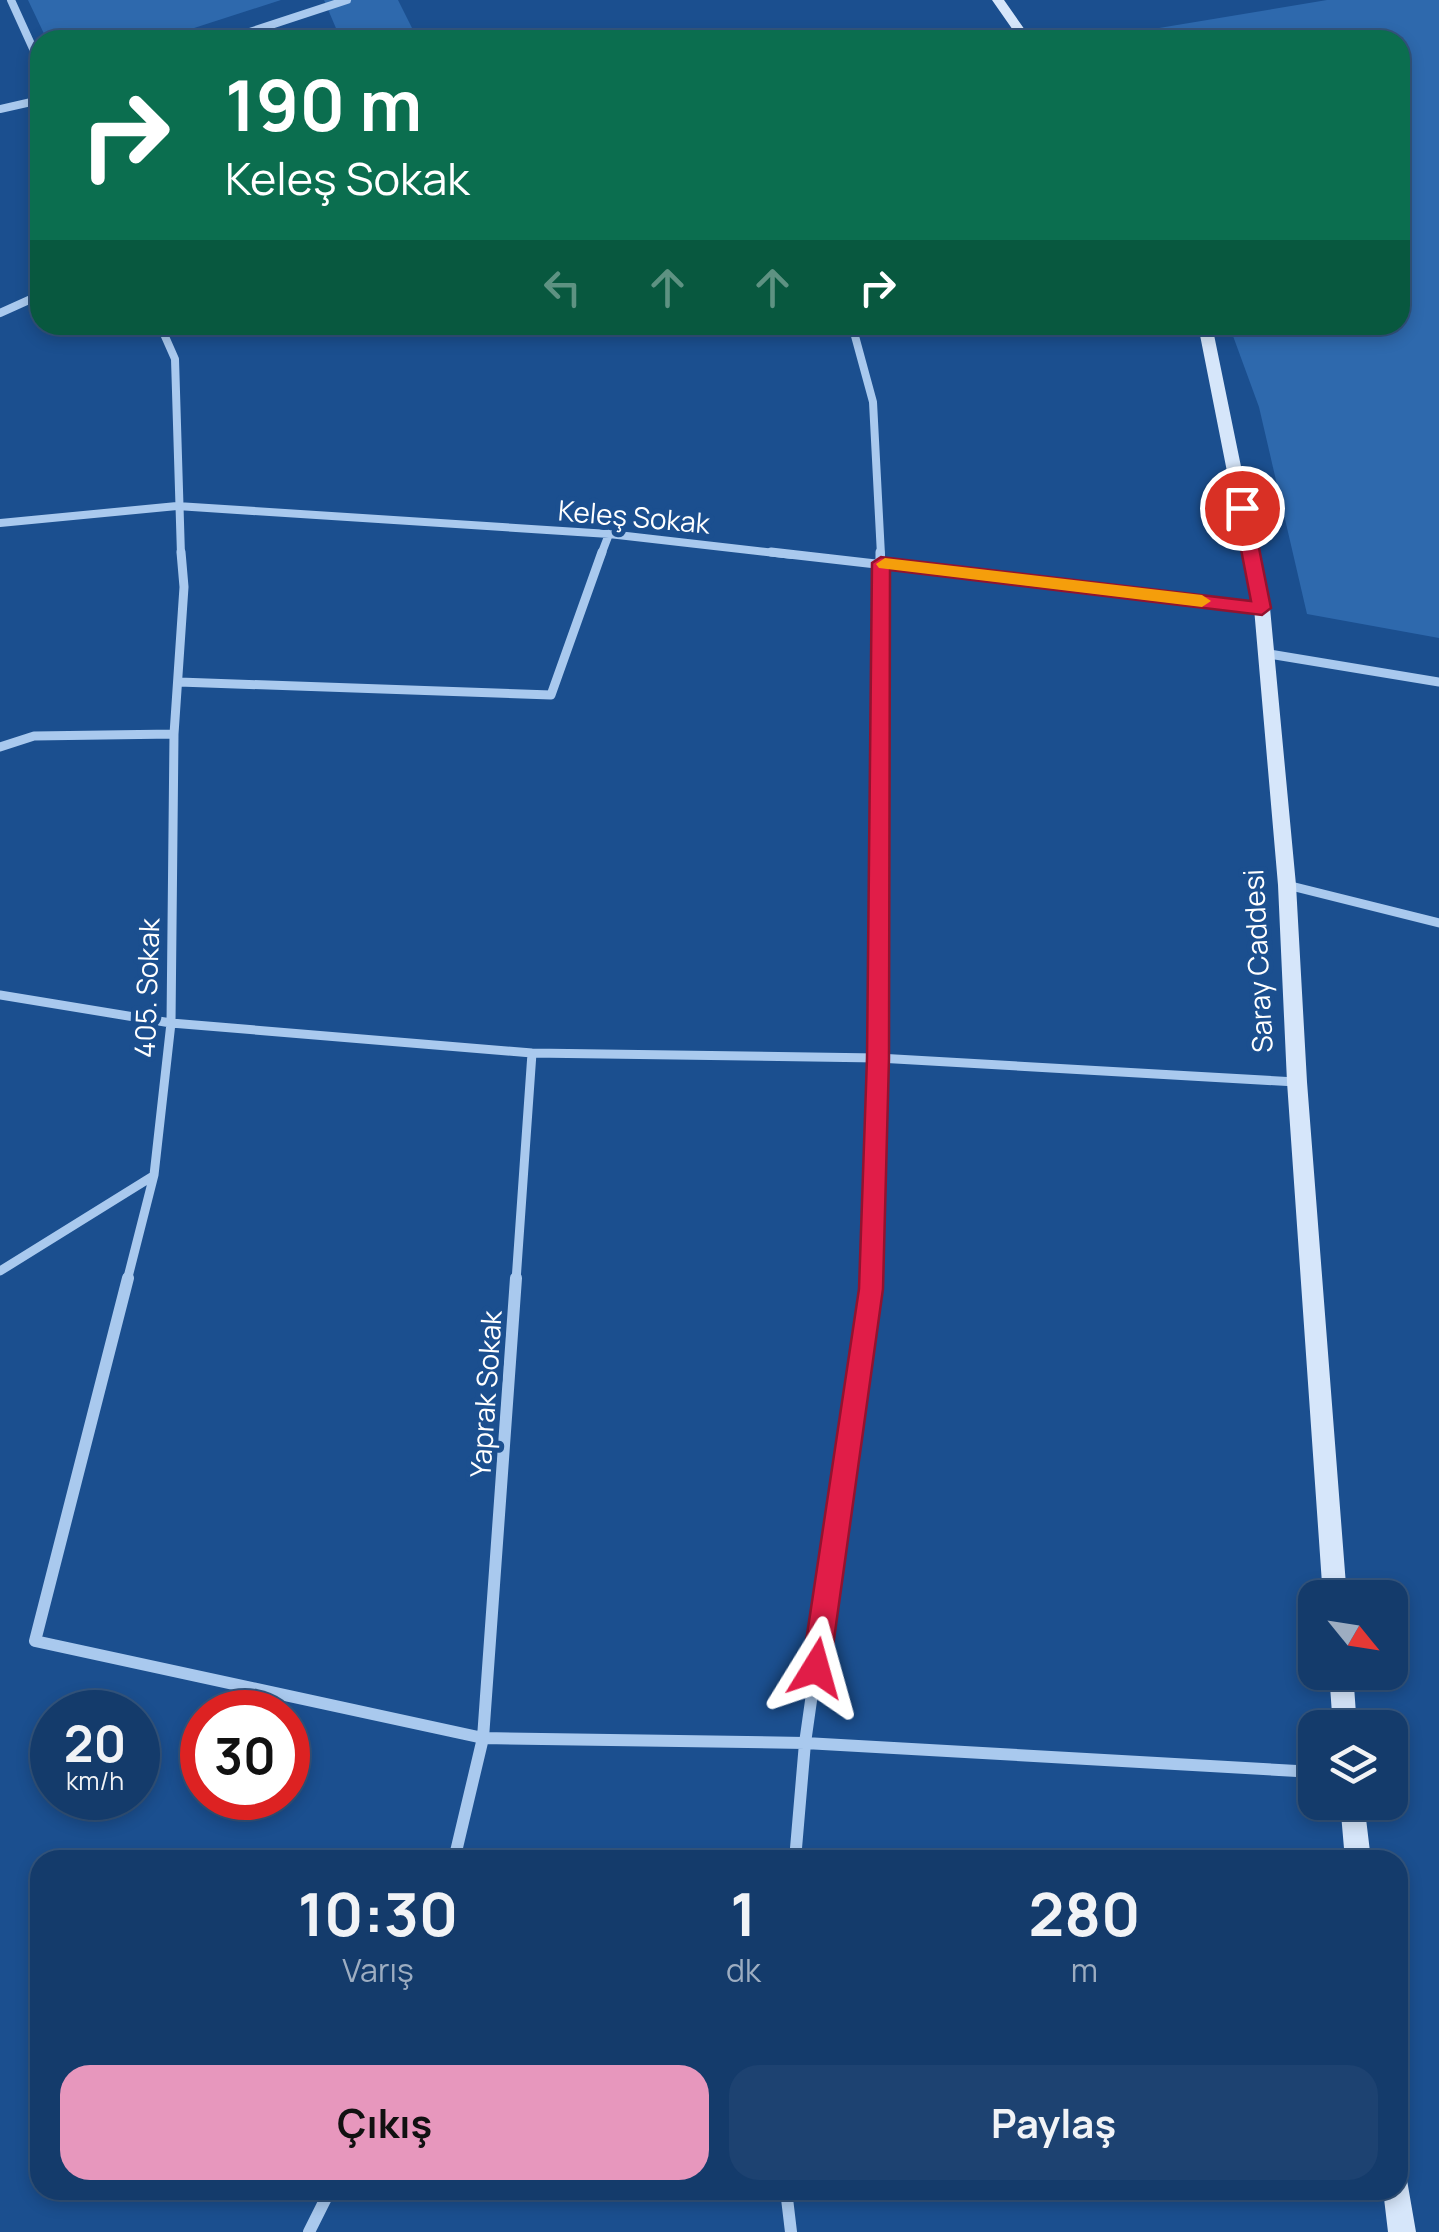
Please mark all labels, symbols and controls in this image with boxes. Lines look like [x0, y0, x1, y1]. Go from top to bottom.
text: 190 m [225, 56, 422, 152]
icon: right [60, 70, 190, 200]
text: Keleş Sokak [225, 147, 470, 209]
icon: left [535, 260, 590, 315]
icon: ahead [640, 260, 695, 315]
icon: ahead [745, 260, 800, 315]
icon: right [850, 260, 905, 315]
pin [1200, 466, 1285, 551]
icon: arrive [1215, 481, 1270, 536]
street label: Keleş Sokak [557, 490, 713, 542]
street label: Saray Caddesi [1233, 868, 1281, 1054]
street label: 405. Sokak [125, 916, 167, 1058]
street label: Yaprak Sokak [460, 1308, 510, 1479]
north arrow [1298, 1580, 1408, 1690]
map controls [1298, 1580, 1408, 1820]
position arrow [764, 1616, 868, 1720]
speed limit sign: 30 [180, 1690, 310, 1820]
text: 20 [64, 1709, 126, 1777]
button: layers [1298, 1710, 1408, 1820]
text: km/h [66, 1763, 124, 1798]
text: 10:30 [298, 1872, 458, 1954]
text: 1 [730, 1872, 757, 1954]
text: 280 [1028, 1872, 1140, 1954]
text: Varış [342, 1948, 414, 1992]
text: dk [726, 1948, 761, 1992]
text: m [1071, 1948, 1098, 1992]
button: Çıkış [60, 2065, 709, 2180]
button: Paylaş [729, 2065, 1378, 2180]

